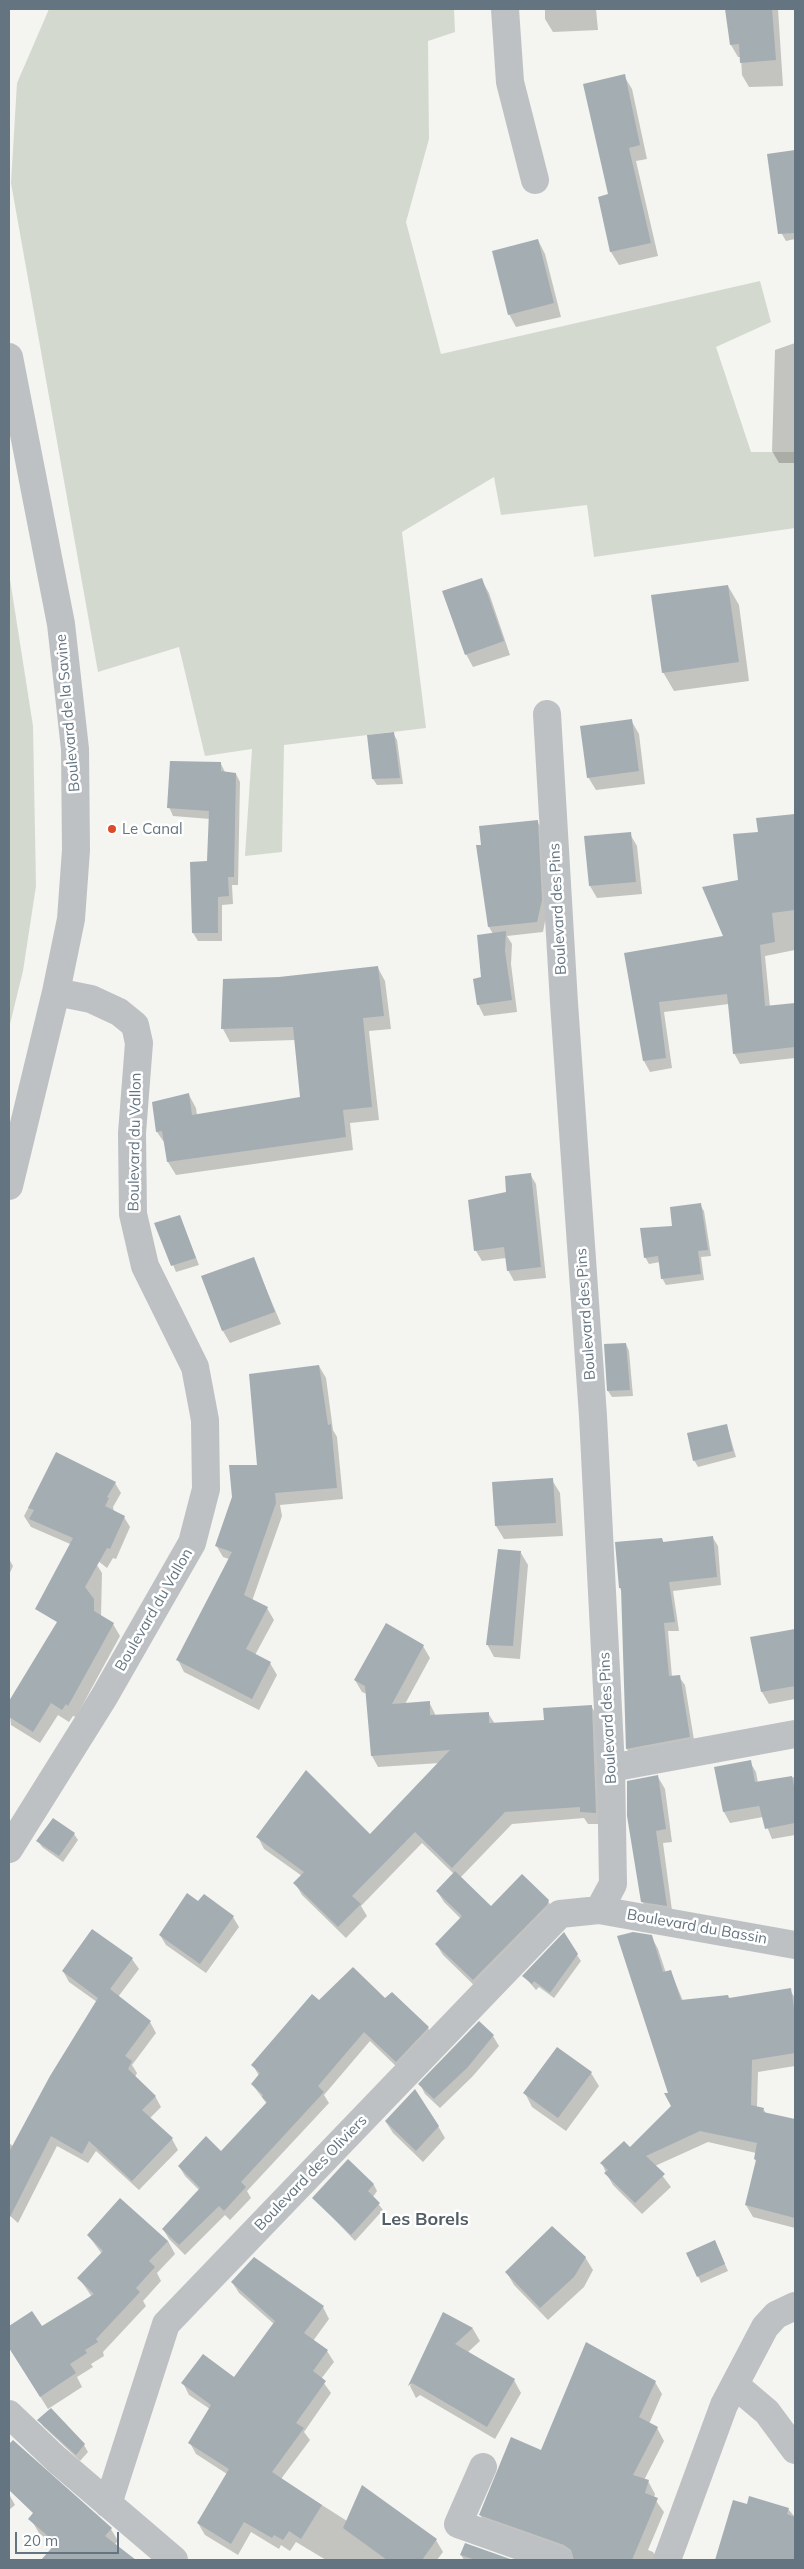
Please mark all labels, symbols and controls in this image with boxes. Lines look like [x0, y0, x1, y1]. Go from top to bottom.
street label: Boulevard de la Savine [52, 633, 84, 793]
place label: Le Canal [122, 820, 183, 838]
marker: Le Canal [106, 823, 118, 835]
street label: Boulevard des Pins [546, 843, 570, 975]
street label: Boulevard du Vallon [125, 1072, 145, 1212]
street label: Boulevard des Pins [572, 1247, 600, 1381]
street label: Boulevard du Vallon [112, 1545, 196, 1675]
street label: Boulevard des Pins [596, 1652, 620, 1784]
street label: Boulevard du Bassin [625, 1906, 769, 1948]
street label: Boulevard des Oliviers [251, 2111, 371, 2235]
district label: Les Borels [381, 2209, 469, 2231]
scale bar [18, 2522, 121, 2554]
text: 20 m [23, 2531, 58, 2550]

